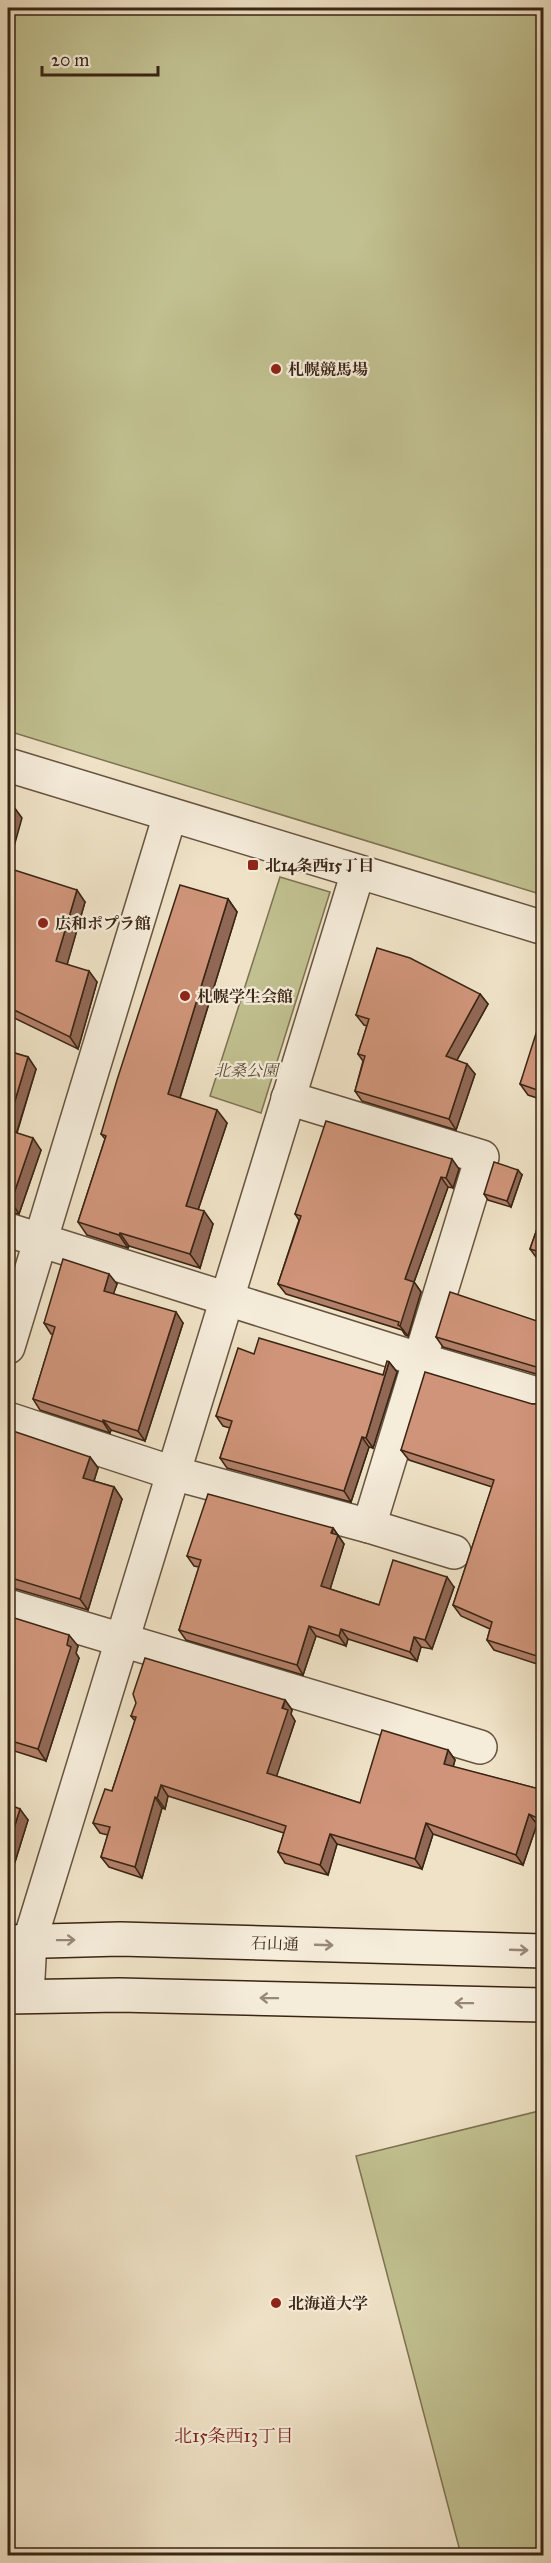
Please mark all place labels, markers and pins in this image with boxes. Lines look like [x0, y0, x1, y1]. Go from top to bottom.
place label: 札幌競馬場 [288, 360, 368, 379]
marker: 札幌競馬場 [269, 362, 283, 376]
place label: 北14条西15丁目 [265, 856, 374, 876]
marker: 北14条西15丁目 [246, 858, 260, 872]
place label: 広和ポプラ館 [55, 914, 151, 933]
marker: 広和ポプラ館 [36, 916, 50, 930]
place label: 札幌学生会館 [197, 987, 293, 1006]
marker: 札幌学生会館 [178, 989, 192, 1003]
place label: 北海道大学 [288, 2294, 368, 2313]
marker: 北海道大学 [269, 2296, 283, 2310]

